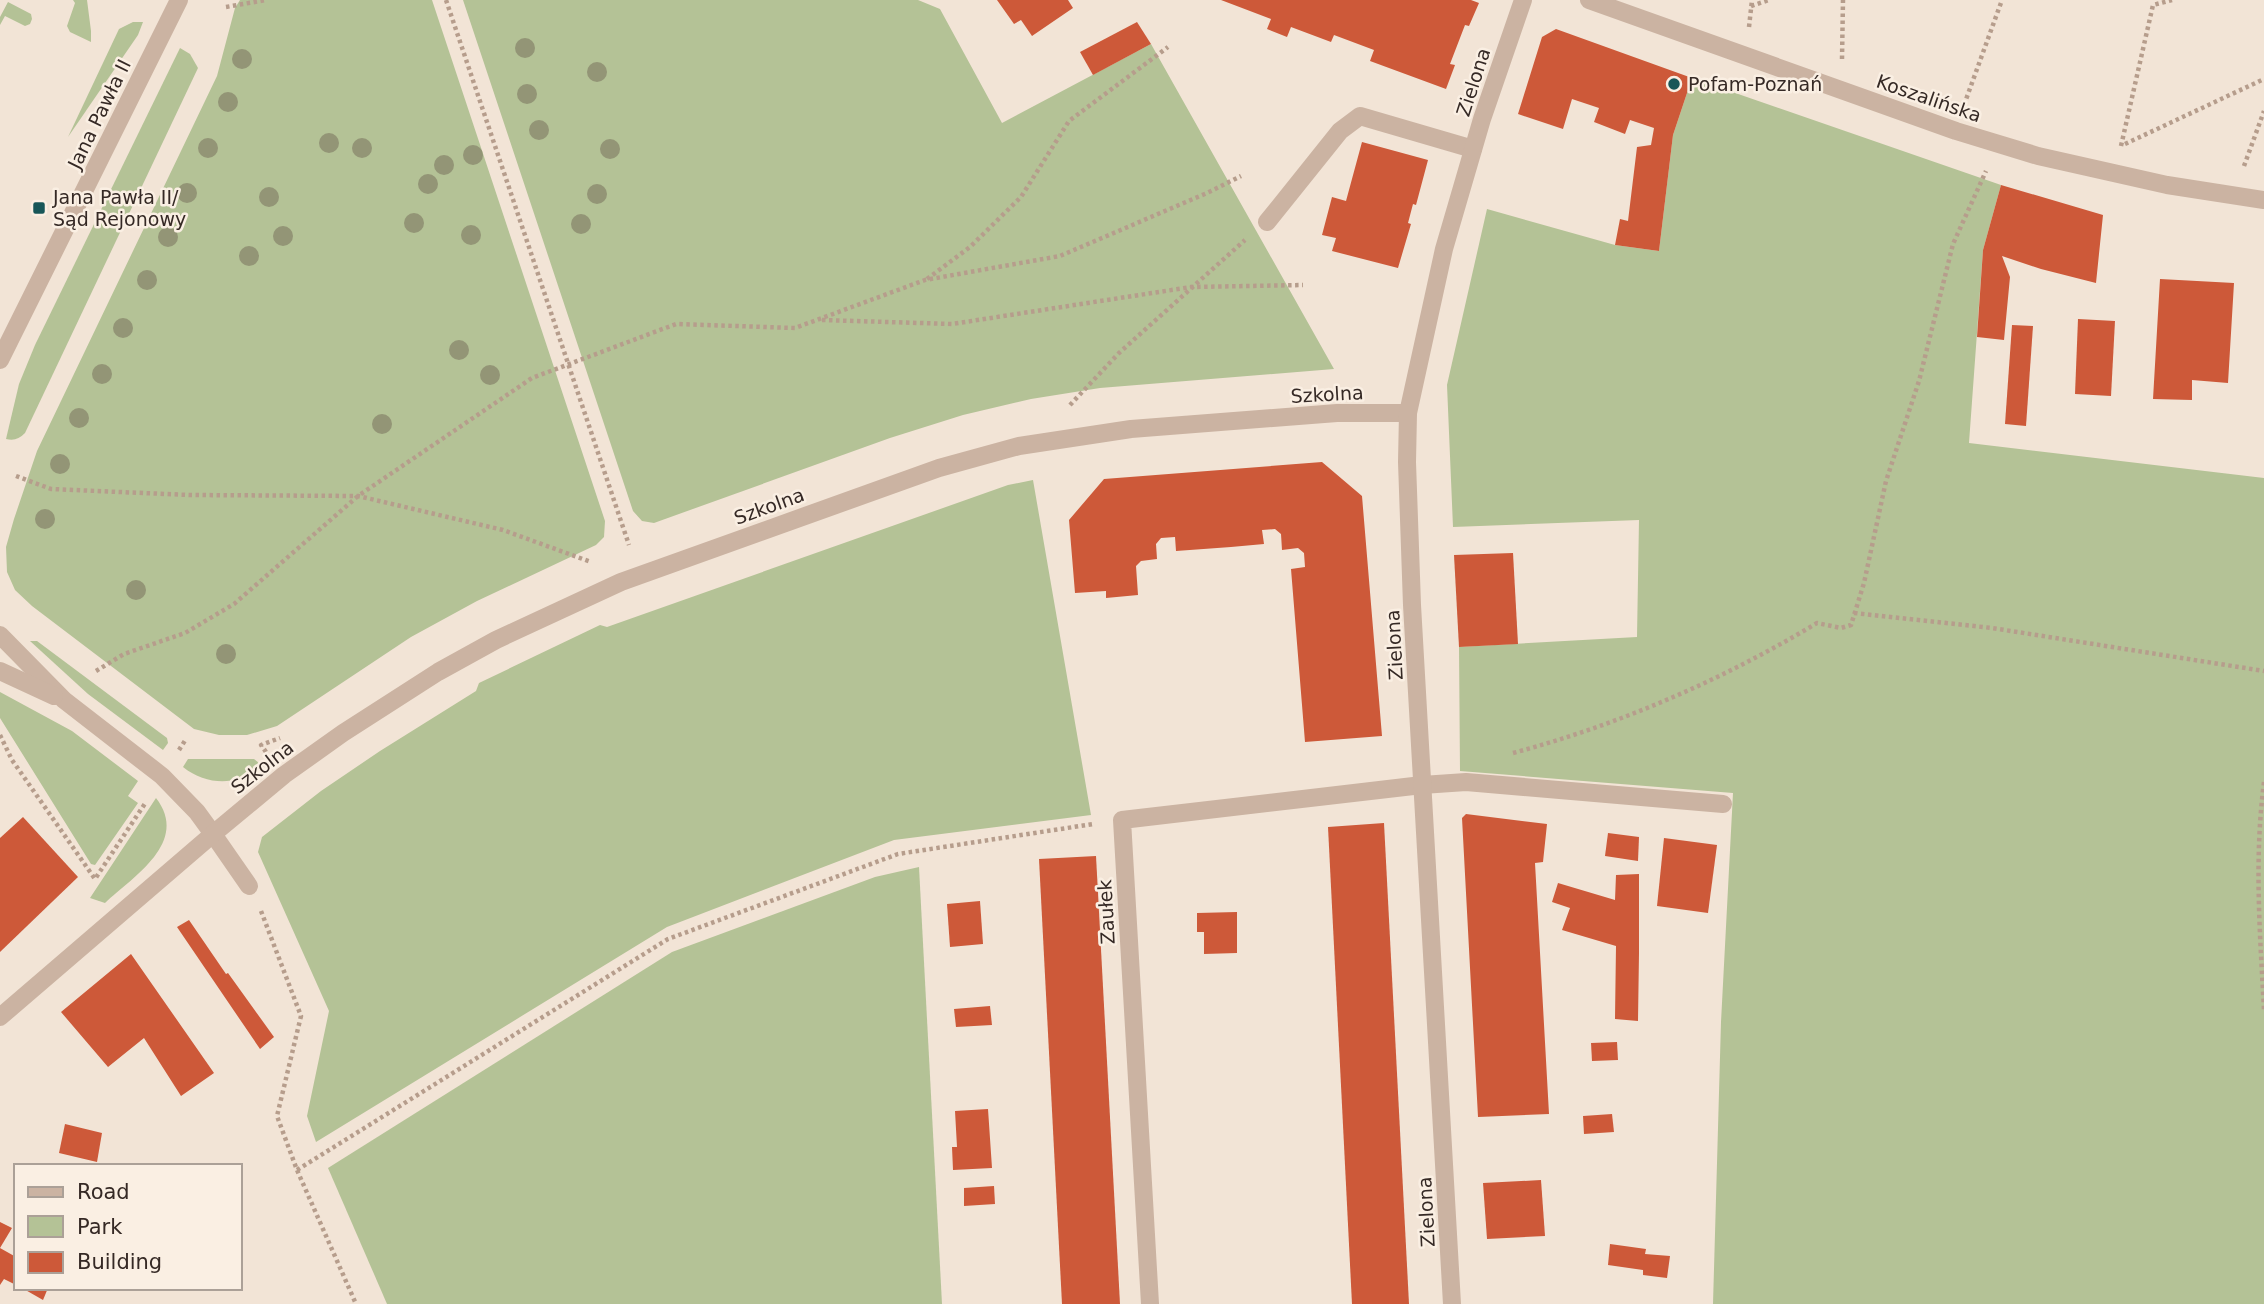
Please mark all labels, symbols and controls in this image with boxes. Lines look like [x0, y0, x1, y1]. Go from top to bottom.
street label: Zielona [1452, 45, 1494, 119]
street label: Jana Pawła II [63, 56, 135, 173]
street label: Koszalińska [1874, 70, 1984, 126]
place label: Pofam-Poznań [1688, 73, 1822, 95]
marker: Pofam-Poznań [1666, 76, 1682, 92]
place label: Jana Pawła II/ Sąd Rejonowy [52, 186, 186, 230]
marker: Jana Pawła II/ Sąd Rejonowy [31, 200, 47, 216]
street label: Szkolna [1290, 381, 1364, 407]
street label: Szkolna [731, 483, 807, 529]
street label: Zielona [1381, 609, 1407, 681]
street label: Szkolna [226, 736, 298, 798]
street label: Zaułek [1093, 879, 1119, 945]
legend [14, 1164, 242, 1290]
street label: Zielona [1413, 1176, 1439, 1248]
text: Road [77, 1180, 130, 1204]
text: Park [77, 1215, 123, 1239]
text: Building [77, 1250, 162, 1274]

